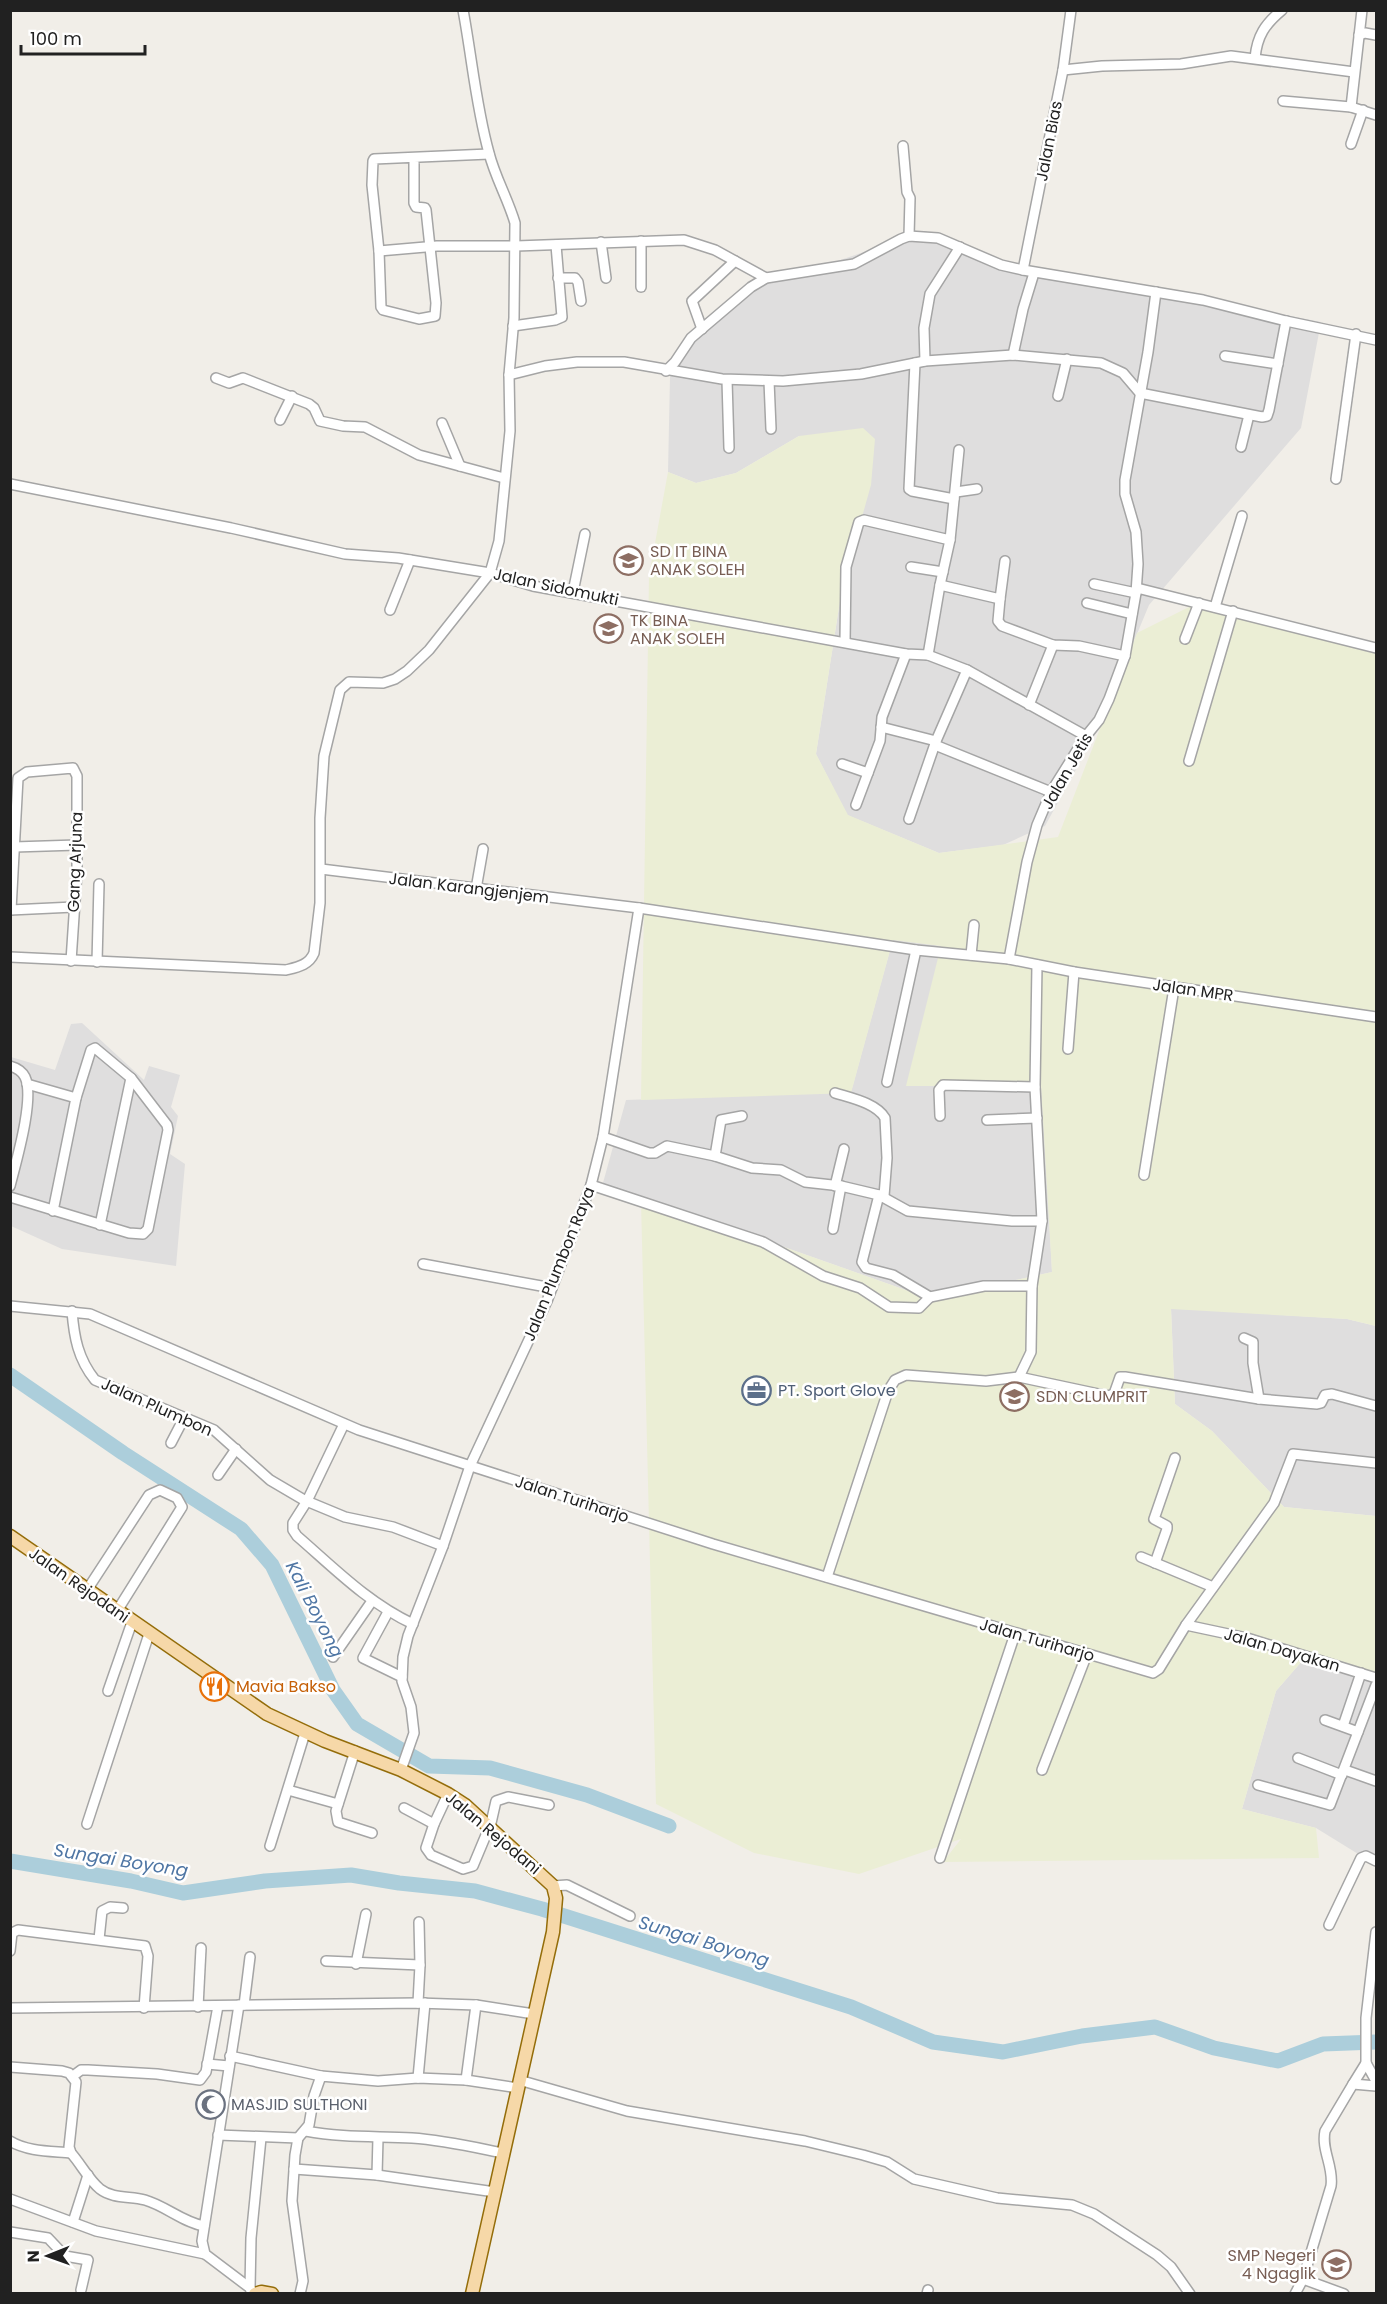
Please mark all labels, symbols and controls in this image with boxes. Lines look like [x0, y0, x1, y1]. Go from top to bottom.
scale bar [21, 18, 146, 56]
text: 100 m [30, 26, 82, 51]
street label: Jalan Bias [1030, 99, 1068, 183]
place label: SD IT BINA ANAK SOLEH [650, 540, 745, 581]
school or university icon: SD IT BINA ANAK SOLEH [613, 544, 645, 576]
street label: Jalan Sidomukti [491, 562, 621, 612]
place label: TK BINA ANAK SOLEH [630, 609, 725, 650]
school or university icon: TK BINA ANAK SOLEH [593, 613, 625, 645]
street label: Jalan Jetis [1036, 728, 1098, 814]
street label: Gang Arjuna [62, 811, 88, 913]
street label: Jalan Karangjenjem [388, 867, 550, 909]
street label: Jalan MPR [1151, 973, 1235, 1007]
street label: Jalan Plumbon Raya [518, 1183, 600, 1345]
street label: Jalan Plumbon [98, 1372, 216, 1442]
office icon: PT. Sport Glove [741, 1374, 773, 1406]
place label: PT. Sport Glove [778, 1379, 896, 1402]
school or university icon: SDN CLUMPRIT [999, 1380, 1031, 1412]
place label: SDN CLUMPRIT [1036, 1385, 1148, 1408]
street label: Jalan Turiharjo [512, 1470, 632, 1528]
street label: Jalan Rejodani [24, 1542, 134, 1628]
water label: Kali Boyong [280, 1557, 350, 1661]
street label: Jalan Turiharjo [977, 1613, 1097, 1667]
street label: Jalan Dayakan [1221, 1622, 1343, 1678]
restaurant icon: Mavia Bakso [199, 1670, 231, 1702]
place label: Mavia Bakso [236, 1675, 336, 1698]
street label: Jalan Rejodani [440, 1786, 546, 1880]
water label: Sungai Boyong [52, 1837, 190, 1883]
water label: Sungai Boyong [636, 1909, 772, 1973]
mosque icon: MASJID SULTHONI [194, 2088, 226, 2120]
place label: MASJID SULTHONI [231, 2093, 368, 2116]
north arrow [18, 2226, 78, 2286]
place label: SMP Negeri 4 Ngaglik [1227, 2244, 1317, 2285]
school or university icon: SMP Negeri 4 Ngaglik [1321, 2248, 1353, 2280]
text: N [22, 2250, 45, 2262]

